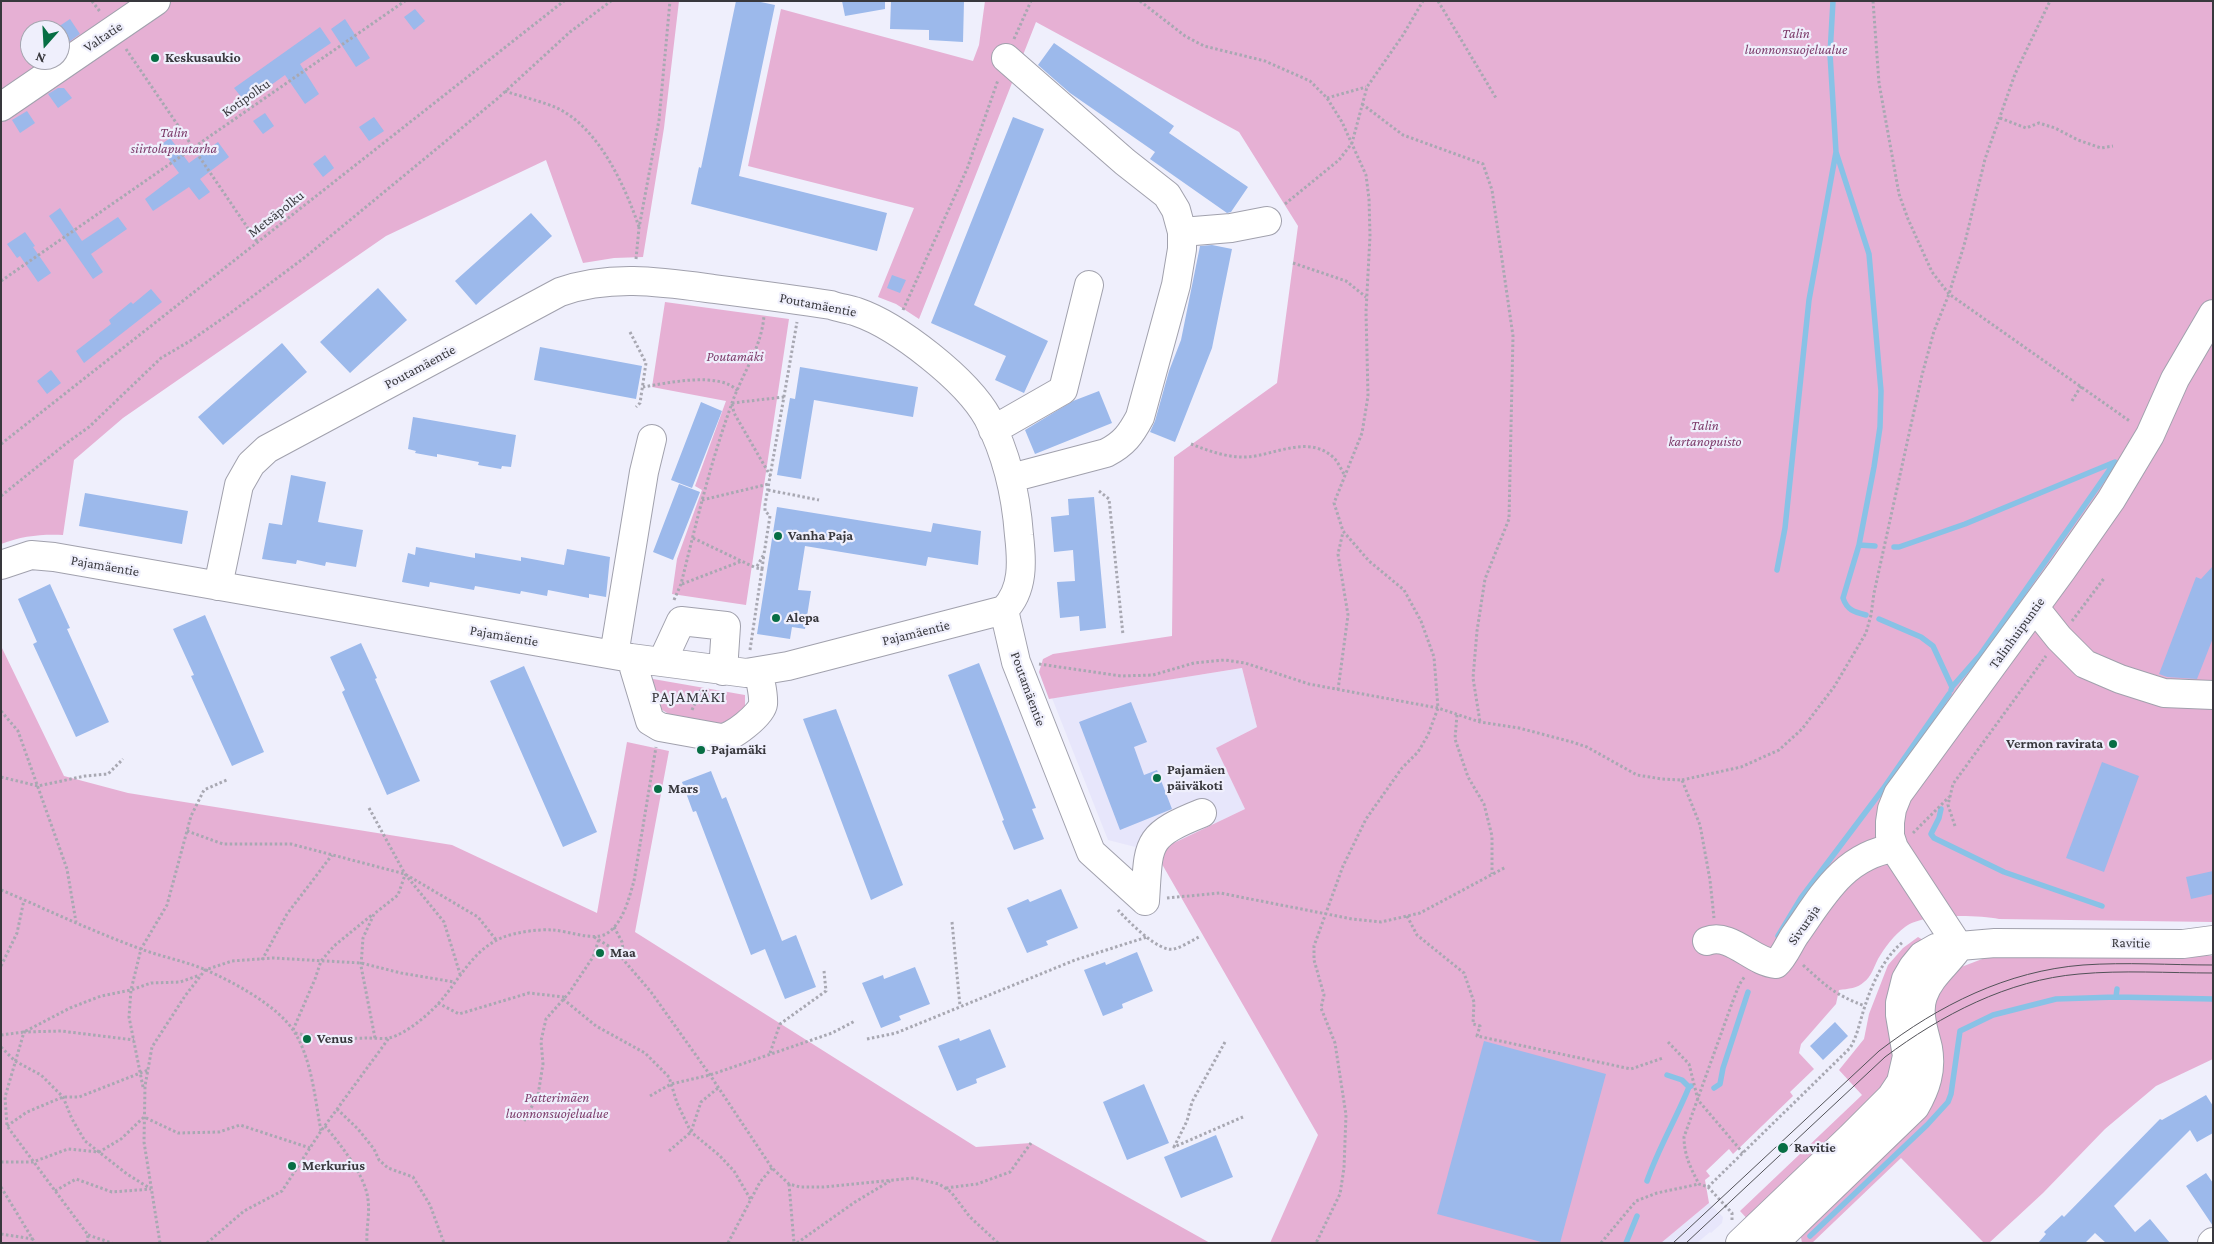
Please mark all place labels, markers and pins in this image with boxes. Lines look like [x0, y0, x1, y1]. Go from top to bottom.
place label: Keskusaukio [165, 50, 241, 66]
marker: Keskusaukio [149, 52, 161, 64]
place label: Vanha Paja [788, 528, 853, 544]
marker: Vanha Paja [772, 530, 784, 542]
place label: Alepa [786, 610, 819, 626]
marker: Alepa [770, 612, 782, 624]
place label: Vermon ravirata [2006, 736, 2103, 752]
marker: Vermon ravirata [2107, 738, 2119, 750]
place label: Pajamäki [711, 742, 766, 758]
marker: Pajamäki [695, 744, 707, 756]
place label: Pajamäen päiväkoti [1167, 762, 1225, 794]
marker: Pajamäen päiväkoti [1151, 772, 1163, 784]
place label: Mars [668, 781, 698, 797]
marker: Mars [652, 783, 664, 795]
place label: Maa [610, 945, 636, 961]
marker: Maa [594, 947, 606, 959]
place label: Venus [317, 1031, 353, 1047]
marker: Venus [301, 1033, 313, 1045]
place label: Ravitie [1794, 1140, 1836, 1156]
marker: Ravitie [1776, 1141, 1790, 1155]
place label: Merkurius [302, 1158, 365, 1174]
marker: Merkurius [286, 1160, 298, 1172]

